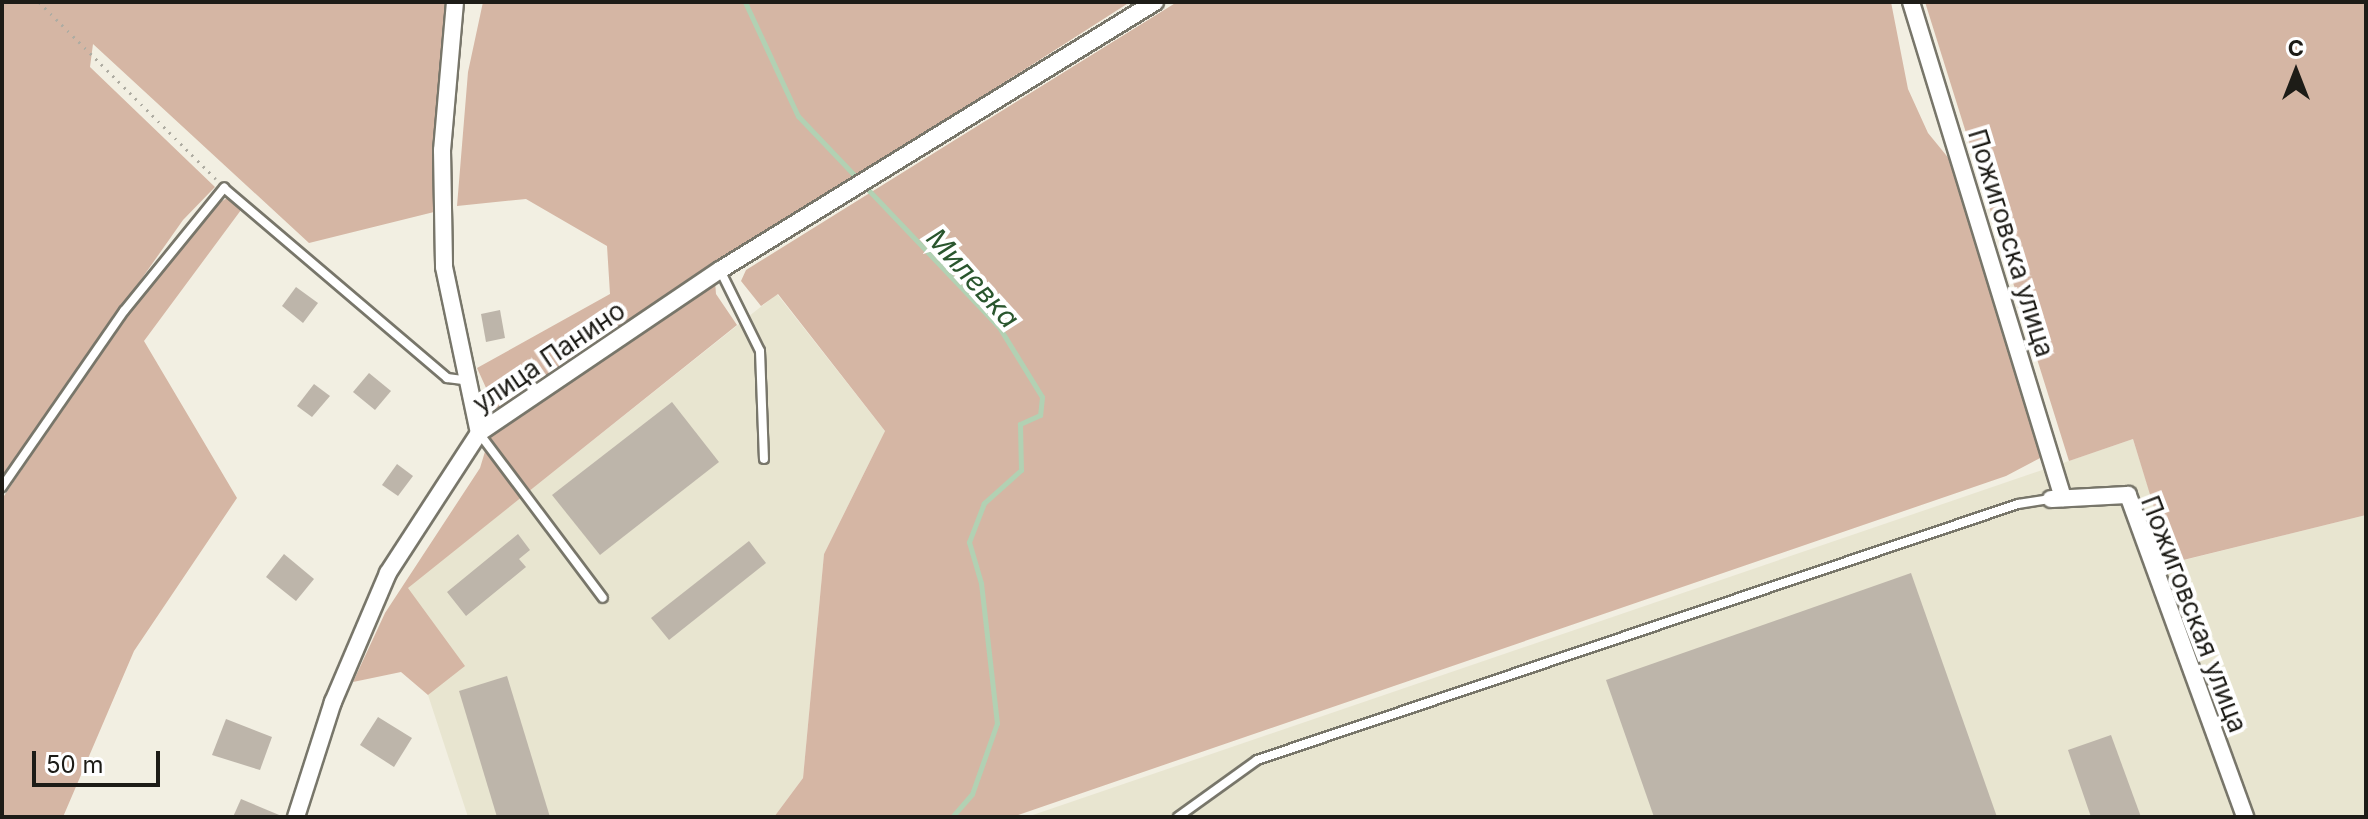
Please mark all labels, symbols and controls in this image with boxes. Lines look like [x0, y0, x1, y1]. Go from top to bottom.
north arrow [2256, 32, 2336, 112]
text: С [2288, 35, 2304, 61]
street label: Пожиговска улица [1961, 125, 2061, 361]
water label: Милевка [920, 221, 1026, 335]
street label: улица Панино [467, 295, 631, 419]
street label: Пожиговская улица [2134, 491, 2254, 737]
scale bar [36, 735, 164, 785]
text: 50 m [46, 750, 104, 779]

